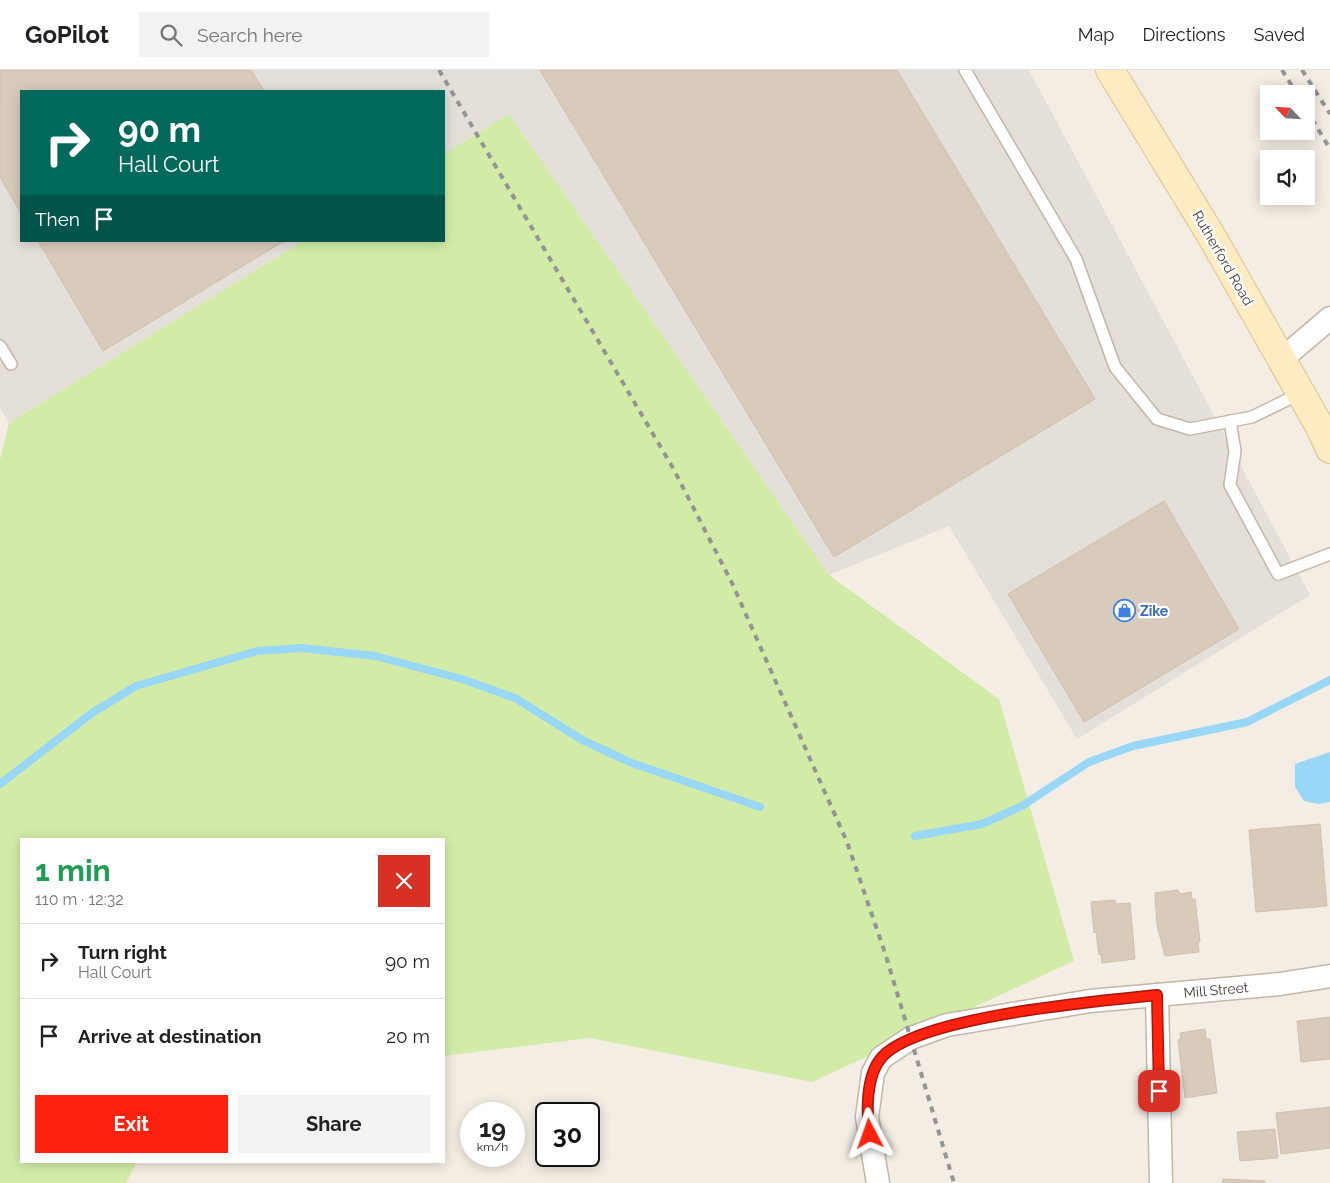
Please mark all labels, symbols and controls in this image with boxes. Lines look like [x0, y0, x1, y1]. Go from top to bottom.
search box [139, 12, 489, 57]
text: GoPilot [25, 20, 109, 49]
icon: search [157, 21, 185, 49]
text: Search here [197, 24, 303, 46]
text: Map [1078, 24, 1114, 45]
text: Directions [1142, 24, 1226, 45]
text: Saved [1254, 24, 1305, 45]
north arrow [1260, 85, 1315, 140]
map controls [1260, 85, 1315, 205]
text: 90 m [118, 109, 201, 150]
icon: right [35, 110, 100, 175]
button: sound [1260, 150, 1315, 205]
text: Hall Court [118, 151, 219, 177]
icon: arrive [90, 205, 118, 233]
text: Then [35, 208, 80, 230]
street label: Rutherford Road [1189, 208, 1257, 308]
shop icon: Zike [1112, 599, 1136, 623]
place label: Zike [1140, 603, 1169, 619]
text: 1 min [35, 853, 111, 888]
button: close [378, 855, 430, 907]
text: 110 m · 12:32 [35, 890, 124, 909]
text: Turn right [78, 941, 167, 963]
icon: right [35, 947, 63, 975]
text: 90 m [385, 950, 430, 972]
text: Hall Court [78, 963, 152, 982]
street label: Mill Street [1183, 979, 1249, 1001]
icon: arrive [35, 1022, 63, 1050]
text: Arrive at destination [78, 1025, 262, 1047]
text: 20 m [386, 1025, 430, 1047]
pin [1138, 1070, 1180, 1112]
icon: arrive [1145, 1077, 1173, 1105]
button: Exit [35, 1095, 228, 1153]
button: Share [238, 1095, 430, 1153]
speed limit sign: 30 [535, 1102, 600, 1167]
position arrow [843, 1107, 895, 1159]
text: 19 [479, 1113, 506, 1143]
text: km/h [477, 1140, 508, 1154]

